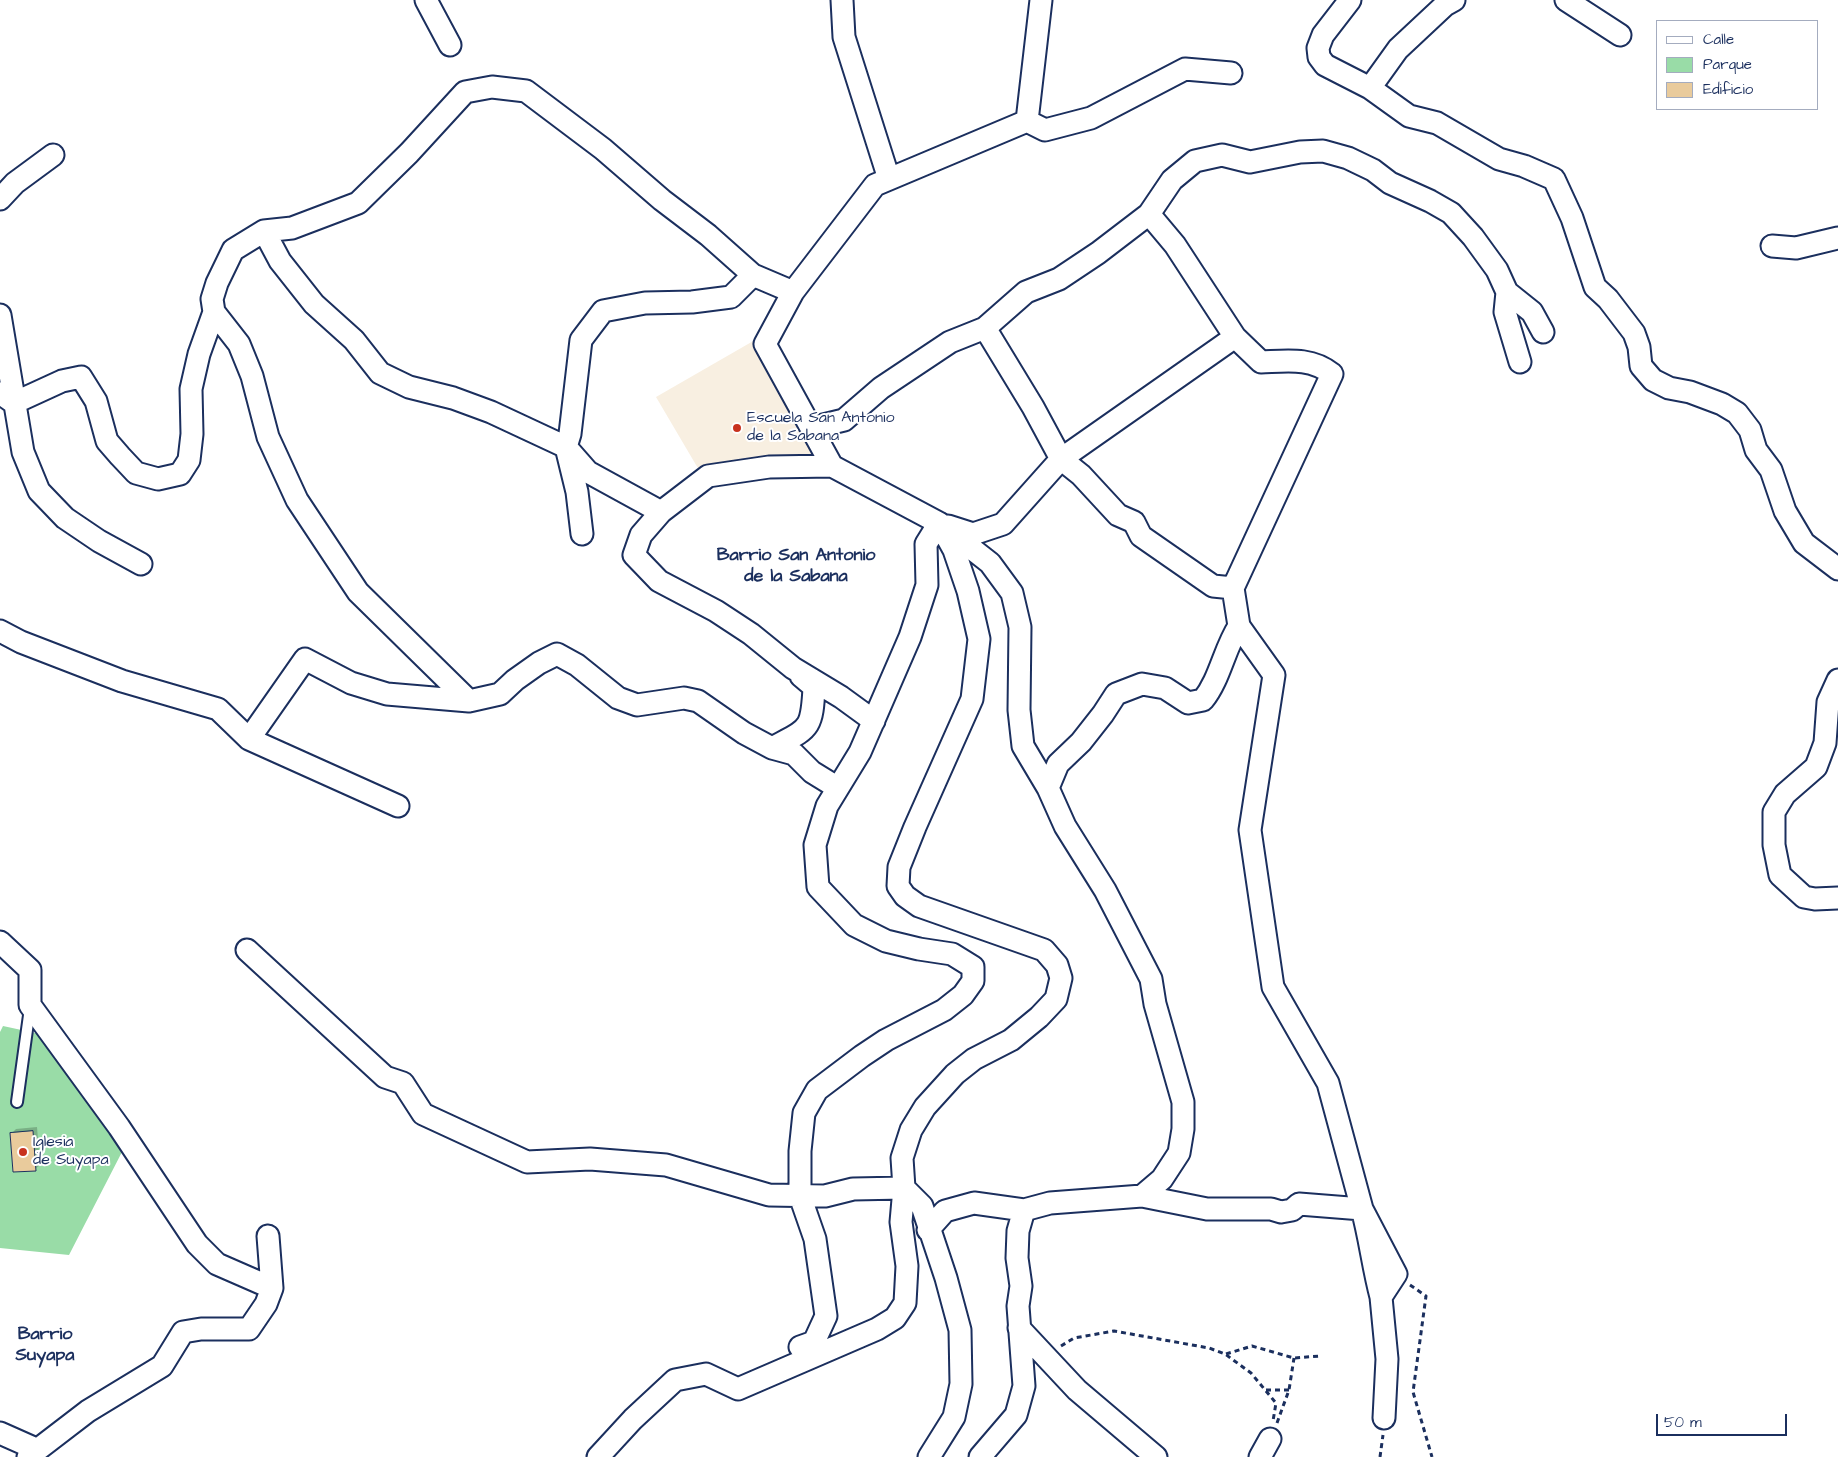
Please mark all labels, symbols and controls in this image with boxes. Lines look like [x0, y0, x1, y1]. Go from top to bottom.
legend [1656, 20, 1818, 110]
text: Calle [1703, 29, 1734, 50]
text: Parque [1703, 54, 1752, 75]
text: Edificio [1703, 79, 1753, 100]
place label: Escuela San Antonio de la Sabana [747, 409, 894, 447]
marker: Escuela San Antonio de la Sabana [731, 422, 743, 434]
district label: Barrio San Antonio de la Sabana [717, 545, 875, 588]
place label: Iglesia de Suyapa [33, 1133, 109, 1171]
marker: Iglesia de Suyapa [17, 1146, 29, 1158]
district label: Barrio Suyapa [16, 1324, 74, 1366]
scale bar [1658, 1404, 1789, 1436]
text: 50 m [1664, 1412, 1702, 1433]

